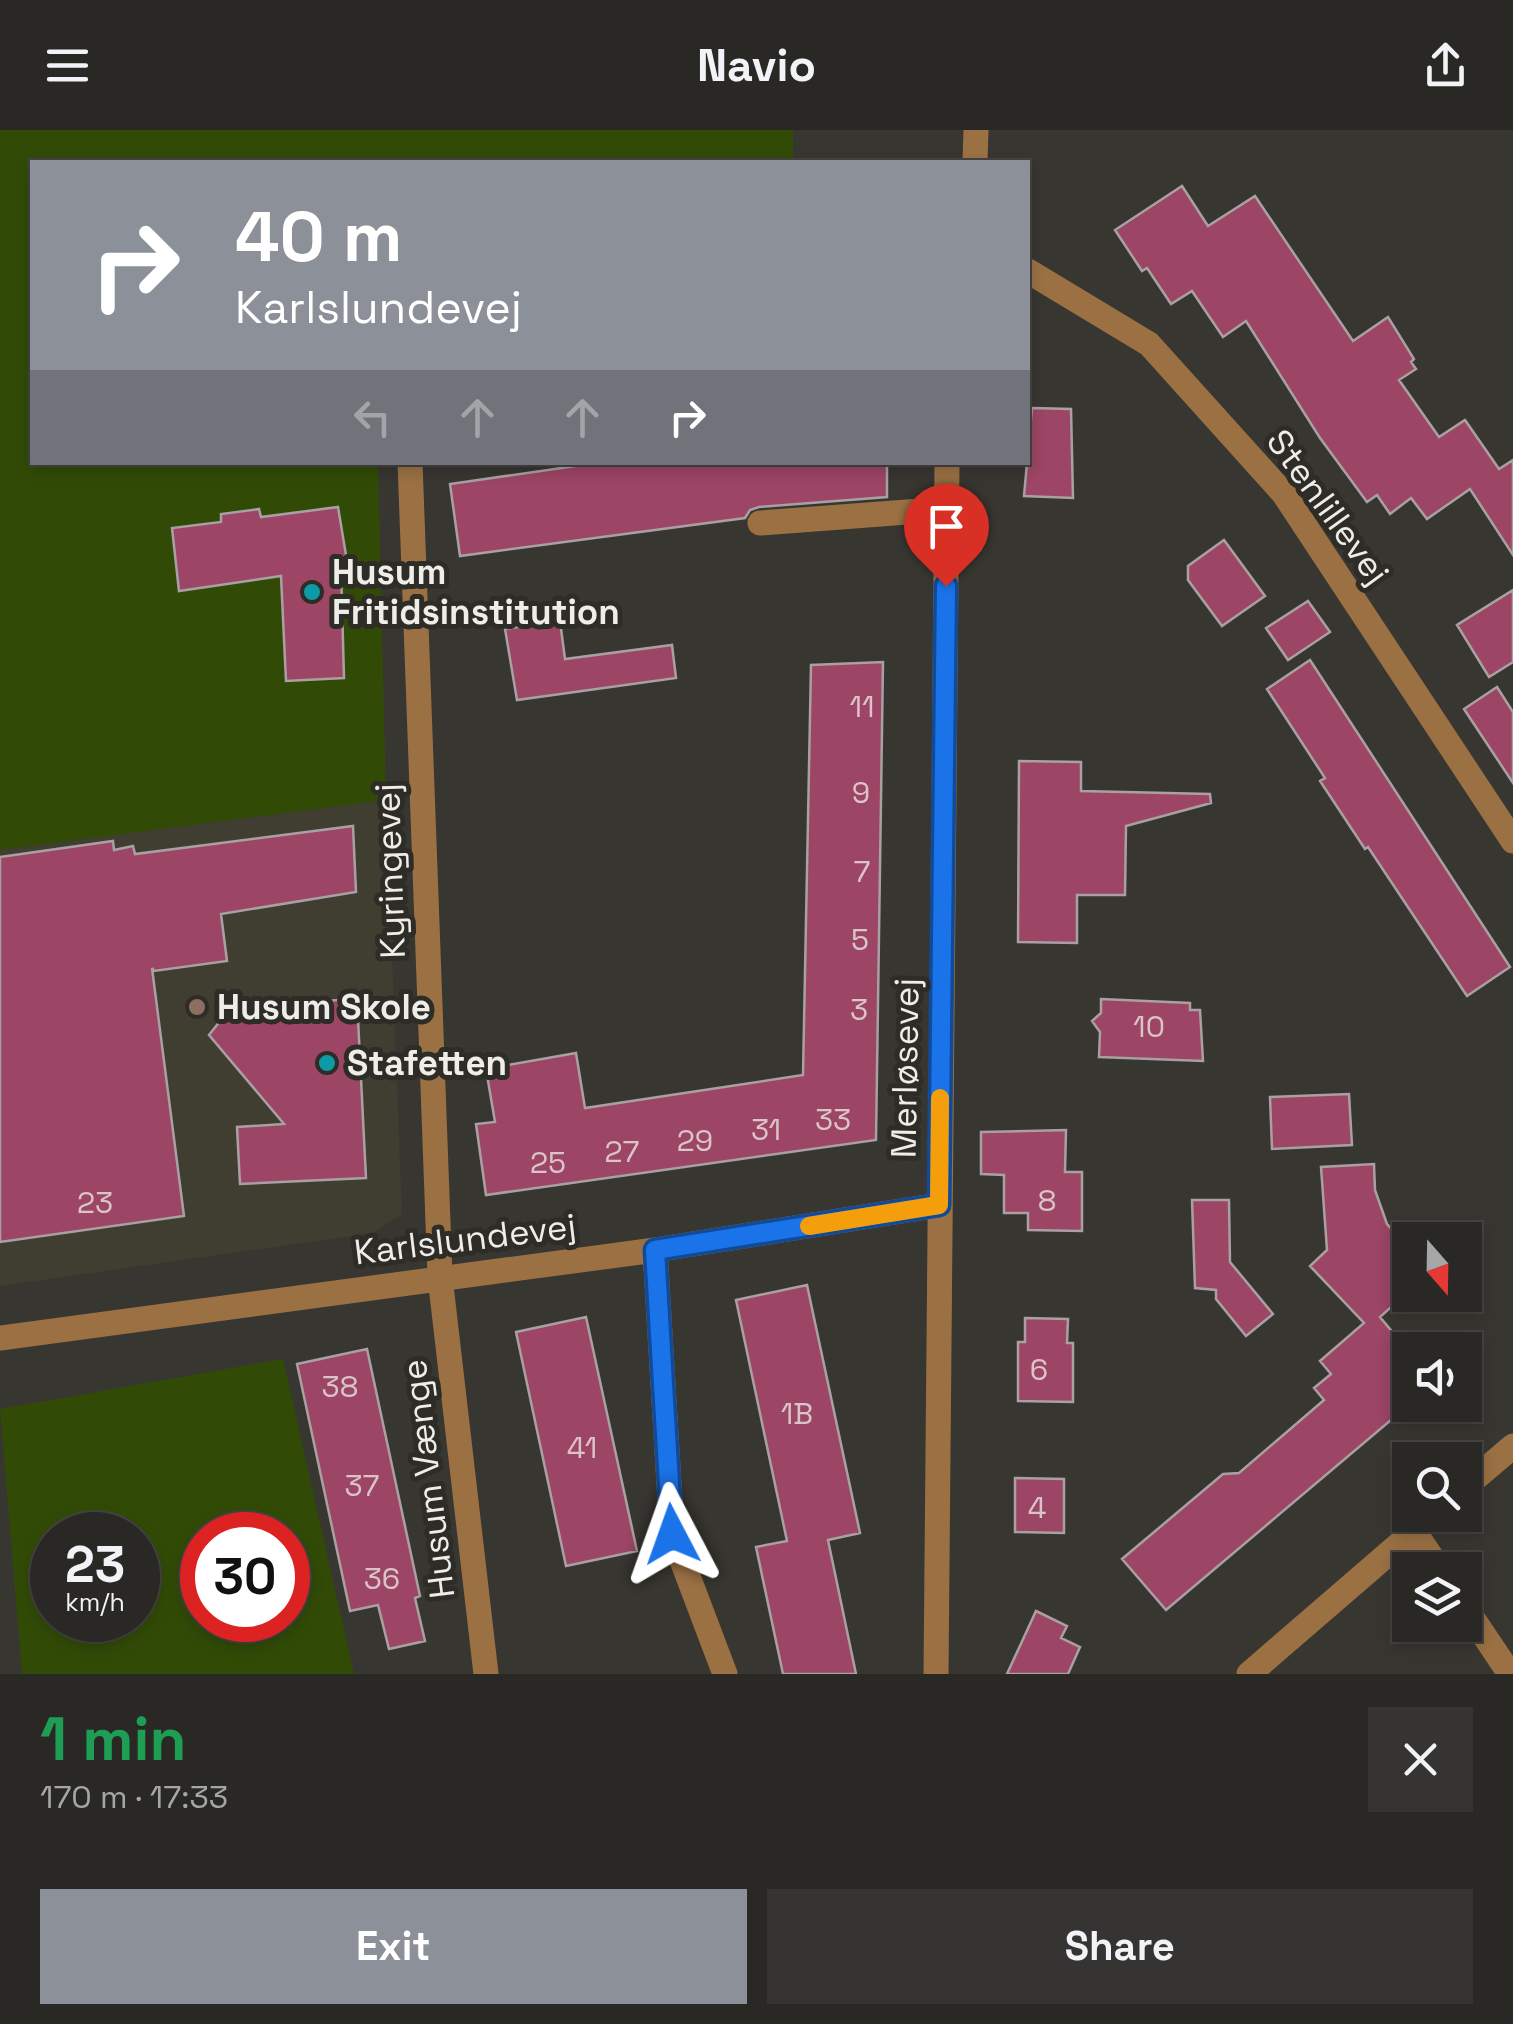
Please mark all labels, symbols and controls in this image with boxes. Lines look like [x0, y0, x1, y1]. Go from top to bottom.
text: Navio [697, 37, 816, 94]
icon: menu [40, 38, 95, 93]
icon: share [1418, 38, 1473, 93]
text: 40 m [235, 192, 402, 281]
icon: right [70, 200, 200, 330]
text: Karlslundevej [235, 279, 522, 336]
icon: left [345, 390, 400, 445]
icon: ahead [450, 390, 505, 445]
icon: ahead [555, 390, 610, 445]
icon: right [660, 390, 715, 445]
street label: Stenlillevej [1257, 421, 1399, 593]
pin [904, 484, 989, 587]
icon: arrive [919, 499, 974, 554]
place label: Husum Fritidsinstitution [332, 550, 620, 634]
marker: Husum Fritidsinstitution [301, 581, 323, 603]
house number: 11 [849, 687, 875, 726]
house number: 9 [852, 773, 870, 812]
street label: Kyringevej [365, 782, 415, 960]
house number: 7 [854, 852, 870, 891]
house number: 5 [851, 920, 869, 959]
street label: Merløsevej [881, 977, 929, 1159]
place label: Husum Skole [217, 985, 431, 1029]
house number: 3 [850, 990, 868, 1029]
marker: Husum Skole [186, 996, 208, 1018]
house number: 10 [1133, 1007, 1165, 1046]
place label: Stafetten [347, 1041, 507, 1085]
marker: Stafetten [316, 1052, 338, 1074]
house number: 33 [815, 1100, 851, 1139]
house number: 31 [751, 1110, 781, 1149]
house number: 29 [677, 1121, 713, 1160]
house number: 27 [605, 1132, 639, 1171]
house number: 25 [530, 1143, 566, 1182]
house number: 8 [1038, 1181, 1056, 1220]
house number: 23 [77, 1183, 113, 1222]
street label: Karlslundevej [352, 1204, 578, 1274]
north arrow [1392, 1222, 1482, 1312]
map controls [1392, 1222, 1482, 1642]
button: sound [1392, 1332, 1482, 1422]
house number: 6 [1030, 1350, 1048, 1389]
street label: Husum Vænge [392, 1357, 464, 1601]
house number: 38 [322, 1367, 358, 1406]
house number: 1B [781, 1394, 813, 1433]
house number: 41 [567, 1428, 597, 1467]
button: search [1392, 1442, 1482, 1532]
house number: 37 [344, 1466, 380, 1505]
position arrow [620, 1482, 724, 1586]
house number: 4 [1028, 1488, 1046, 1527]
speed limit sign: 30 [180, 1512, 310, 1642]
text: 23 [65, 1533, 125, 1597]
button: layers [1392, 1552, 1482, 1642]
house number: 36 [364, 1559, 400, 1598]
text: km/h [65, 1586, 125, 1618]
text: 1 min [40, 1701, 187, 1778]
button: close [1368, 1707, 1473, 1812]
text: 170 m · 17:33 [40, 1777, 228, 1817]
button: Exit [40, 1889, 747, 2004]
button: Share [767, 1889, 1473, 2004]

